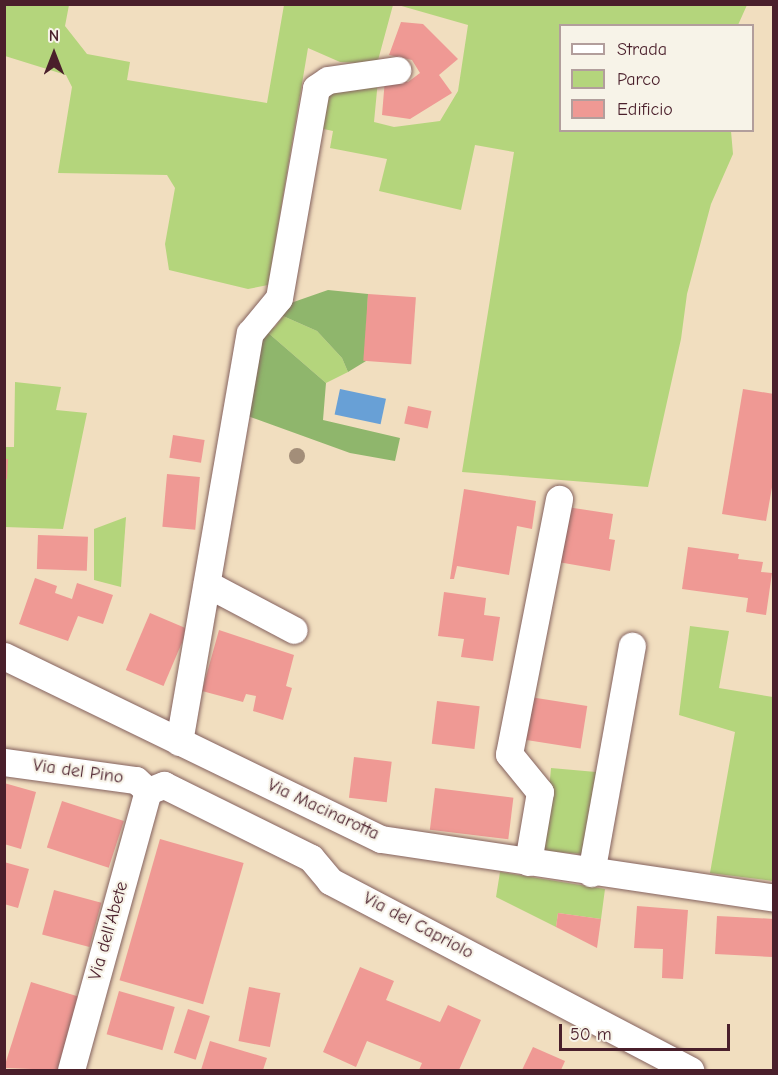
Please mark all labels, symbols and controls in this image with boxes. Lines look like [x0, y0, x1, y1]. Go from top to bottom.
north arrow [24, 24, 84, 84]
legend [559, 24, 754, 132]
text: N [49, 27, 59, 45]
text: Strada [617, 39, 667, 60]
text: Parco [617, 69, 660, 90]
text: Edificio [617, 99, 673, 120]
street label: Via del Pino [31, 755, 125, 789]
street label: Via Macinarotta [264, 775, 382, 845]
street label: Via dell'Abete [85, 879, 133, 983]
street label: Via del Capriolo [359, 888, 477, 964]
scale bar [562, 1012, 733, 1050]
text: 50 m [570, 1024, 612, 1045]

